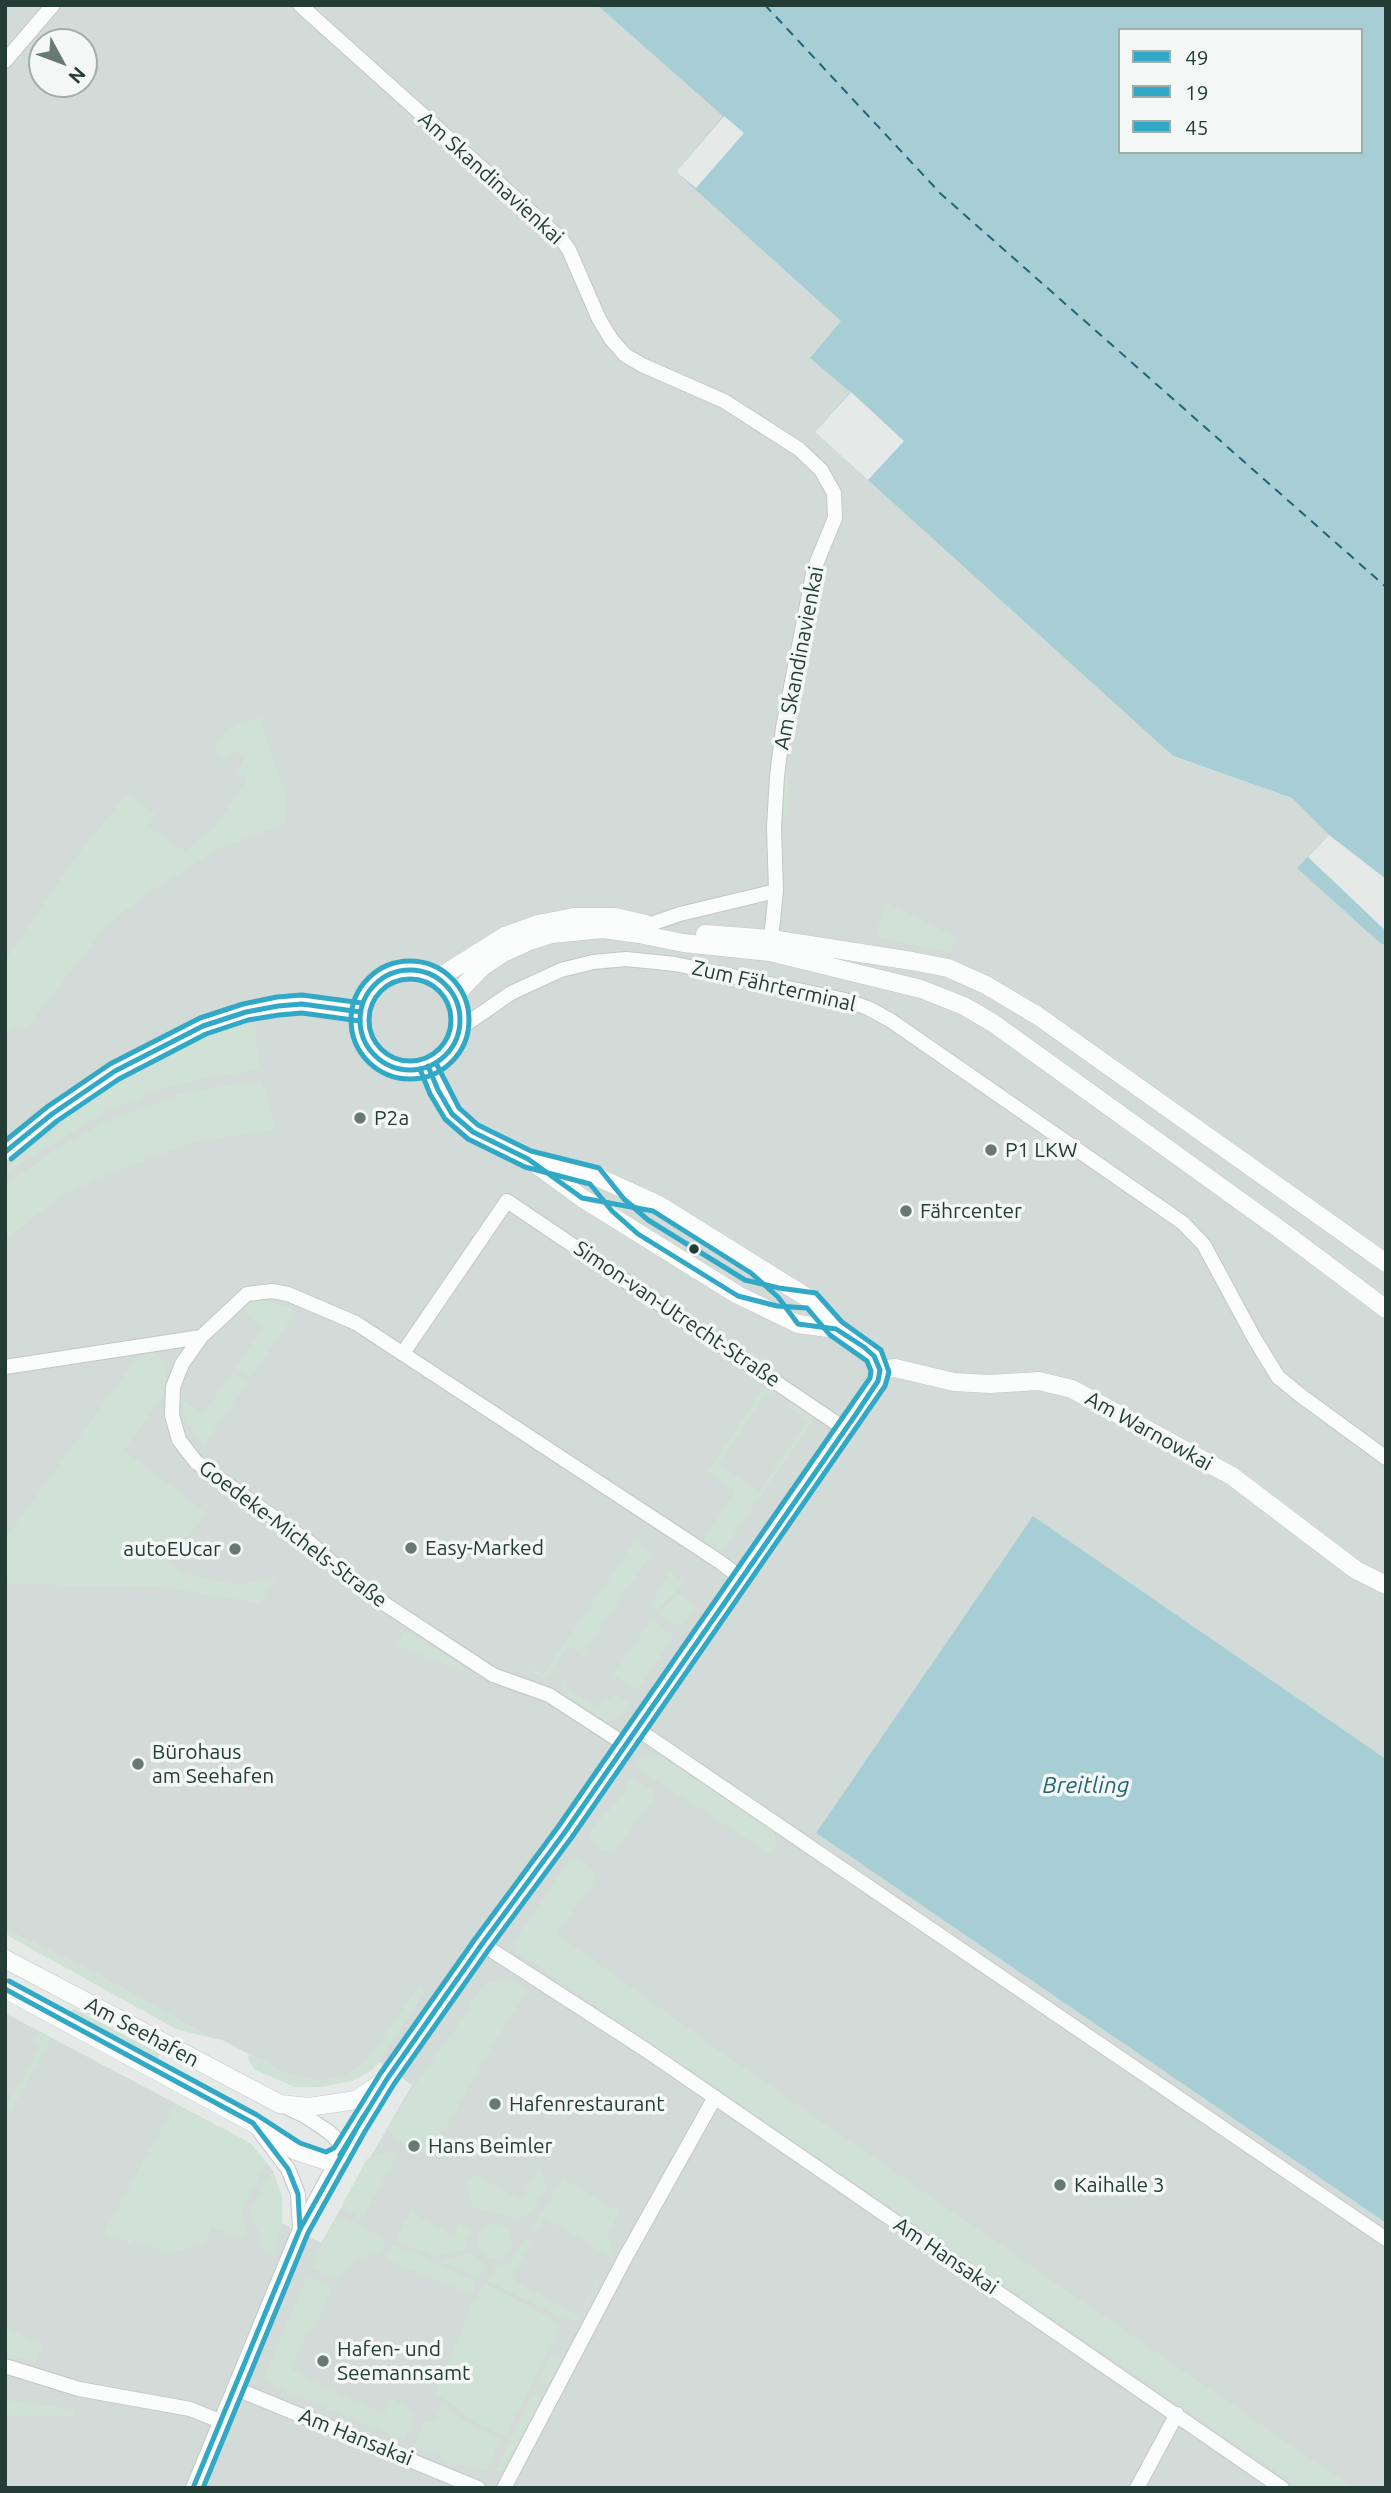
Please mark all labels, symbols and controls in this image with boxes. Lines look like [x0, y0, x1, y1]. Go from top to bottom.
north arrow [28, 28, 98, 98]
legend [1118, 28, 1363, 154]
text: 49 [1185, 45, 1209, 69]
text: N [64, 63, 90, 88]
text: 19 [1185, 80, 1209, 104]
street label: Am Skandinavienkai [413, 106, 569, 250]
text: 45 [1185, 115, 1209, 139]
street label: Am Skandinavienkai [769, 564, 829, 752]
street label: Zum Fährterminal [690, 955, 858, 1017]
place label: P2a [374, 1105, 409, 1131]
marker: P2a [352, 1110, 368, 1126]
place label: P1 LKW [1005, 1137, 1077, 1163]
marker: P1 LKW [983, 1142, 999, 1158]
place label: Fährcenter [920, 1198, 1022, 1224]
marker: Fährcenter [898, 1203, 914, 1219]
street label: Simon-van-Utrecht-Straße [569, 1235, 785, 1393]
unlabelled marker [687, 1242, 701, 1256]
street label: Am Warnowkai [1081, 1386, 1217, 1476]
street label: Goedeke-Michels-Straße [194, 1455, 392, 1613]
place label: Easy-Marked [425, 1535, 544, 1561]
place label: autoEUcar [123, 1536, 221, 1562]
marker: Easy-Marked [403, 1540, 419, 1556]
marker: autoEUcar [227, 1541, 243, 1557]
place label: Bürohaus am Seehafen [152, 1739, 274, 1789]
marker: Bürohaus am Seehafen [130, 1756, 146, 1772]
water label: Breitling [1043, 1771, 1129, 1799]
street label: Am Seehafen [81, 1992, 203, 2072]
place label: Hafenrestaurant [509, 2091, 665, 2117]
marker: Hafenrestaurant [487, 2096, 503, 2112]
place label: Hans Beimler [428, 2133, 553, 2159]
marker: Hans Beimler [406, 2138, 422, 2154]
place label: Kaihalle 3 [1074, 2172, 1165, 2198]
marker: Kaihalle 3 [1052, 2177, 1068, 2193]
street label: Am Hansakai [889, 2212, 1003, 2300]
place label: Hafen- und Seemannsamt [337, 2336, 470, 2386]
marker: Hafen- und Seemannsamt [315, 2353, 331, 2369]
street label: Am Hansakai [295, 2403, 417, 2471]

